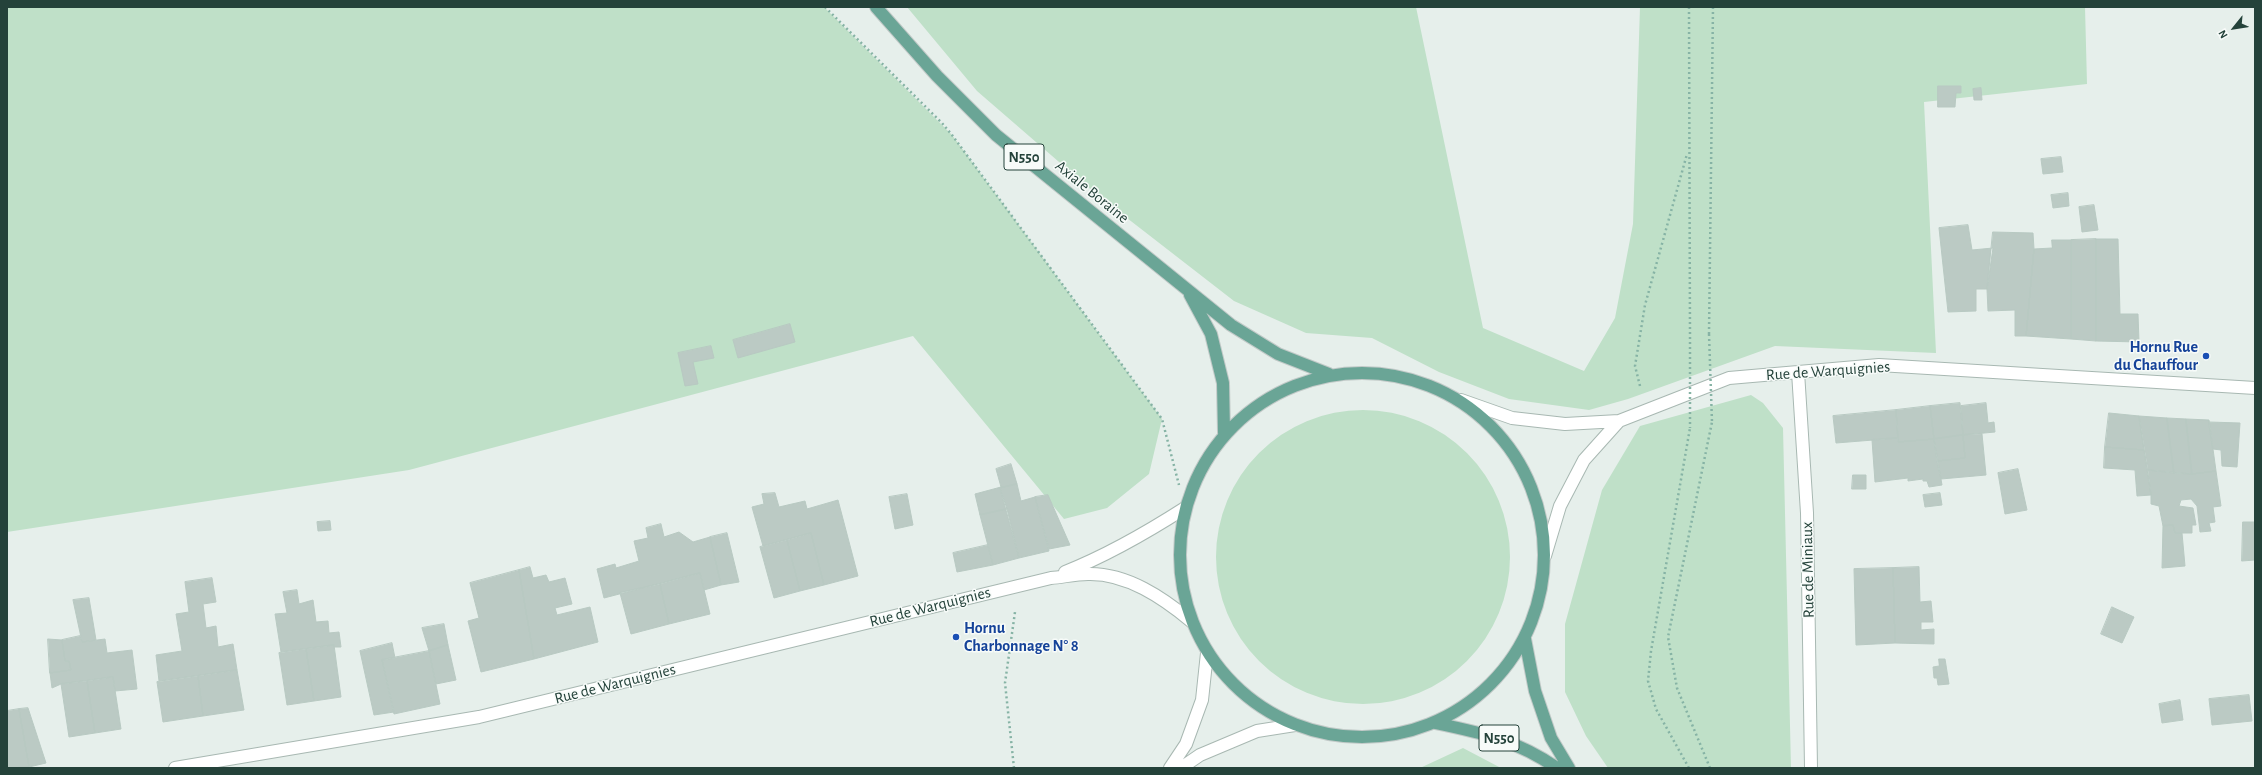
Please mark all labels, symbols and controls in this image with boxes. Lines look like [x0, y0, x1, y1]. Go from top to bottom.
north arrow [2214, 8, 2254, 48]
text: N [2216, 28, 2230, 40]
road number: N550 [1004, 144, 1044, 170]
street label: Axiale Boraine [1051, 156, 1133, 228]
place label: Hornu Rue du Chauffour [2114, 337, 2198, 375]
marker: Hornu Rue du Chauffour [2201, 351, 2211, 361]
street label: Rue de Warquignies [1765, 357, 1891, 385]
street label: Rue de Miniaux [1798, 522, 1818, 618]
street label: Rue de Warquignies [867, 583, 993, 631]
place label: Hornu Charbonnage N° 8 [964, 618, 1079, 656]
marker: Hornu Charbonnage N° 8 [951, 632, 961, 642]
street label: Rue de Warquignies [552, 660, 678, 708]
road number: N550 [1479, 725, 1519, 751]

